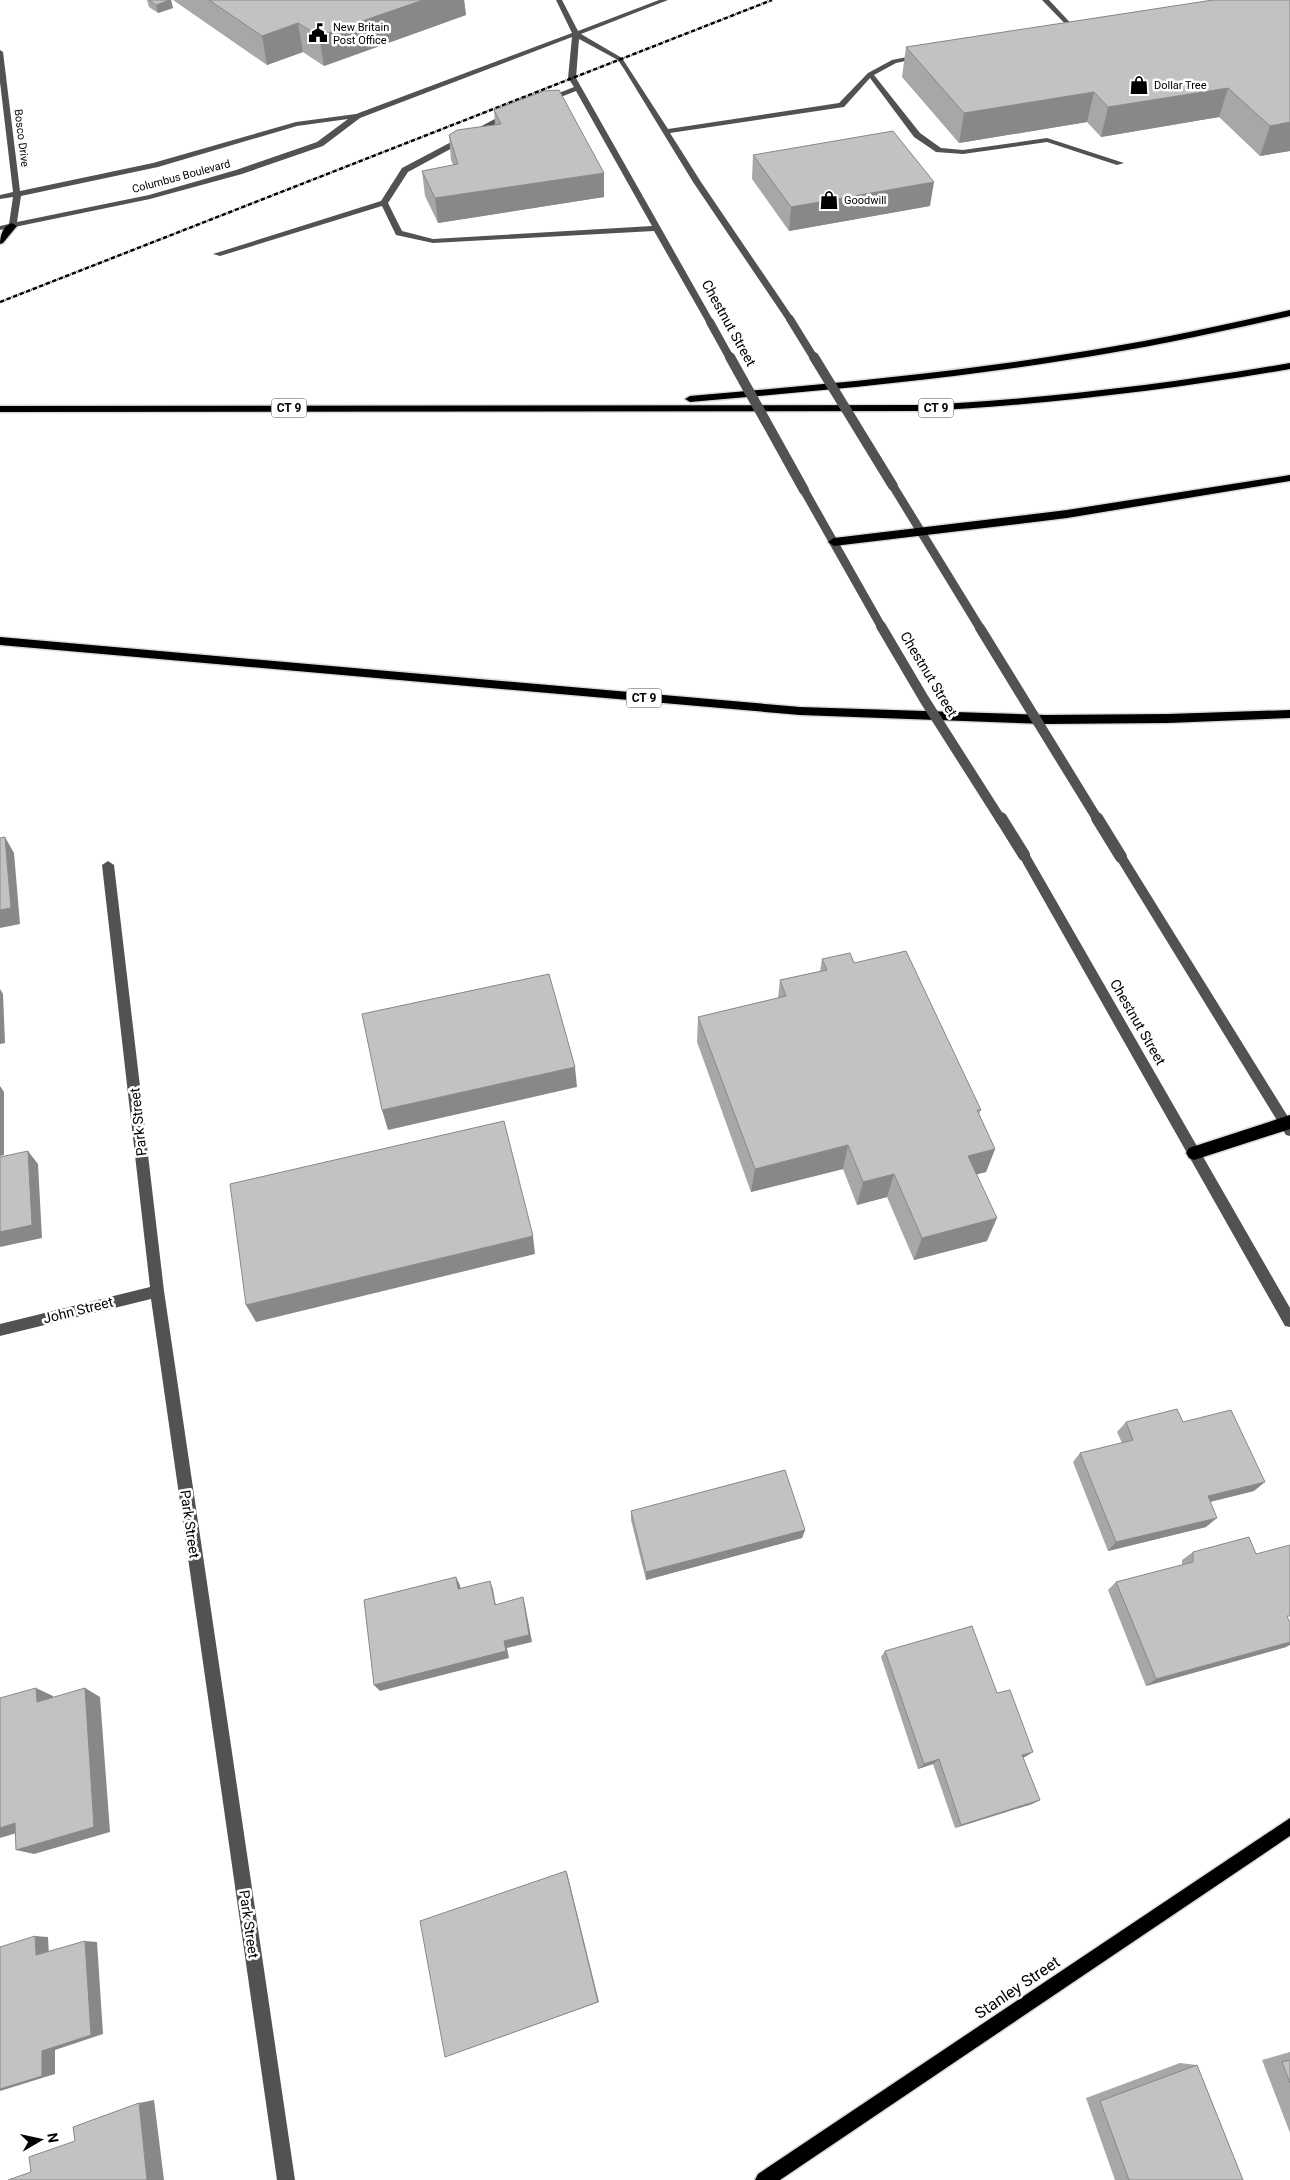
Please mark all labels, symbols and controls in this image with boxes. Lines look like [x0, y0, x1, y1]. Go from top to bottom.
place label: New Britain Post Office [333, 21, 389, 47]
public building icon: New Britain Post Office [307, 22, 329, 44]
shop icon: Dollar Tree [1128, 74, 1150, 96]
place label: Dollar Tree [1154, 79, 1207, 92]
street label: Bosco Drive [12, 108, 32, 168]
street label: Columbus Boulevard [131, 157, 232, 196]
shop icon: Goodwill [818, 189, 840, 211]
place label: Goodwill [844, 194, 887, 207]
street label: Chestnut Street [699, 277, 760, 369]
road number: CT 9 [272, 398, 306, 418]
road number: CT 9 [918, 398, 954, 418]
street label: Chestnut Street [897, 629, 961, 720]
road number: CT 9 [626, 688, 662, 708]
street label: Chestnut Street [1107, 976, 1169, 1068]
street label: Park Street [126, 1087, 150, 1157]
street label: John Street [41, 1293, 115, 1326]
street label: Park Street [177, 1489, 203, 1560]
street label: Park Street [236, 1889, 262, 1960]
street label: Stanley Street [971, 1952, 1063, 2023]
north arrow [15, 2115, 65, 2165]
text: N [44, 2132, 62, 2144]

